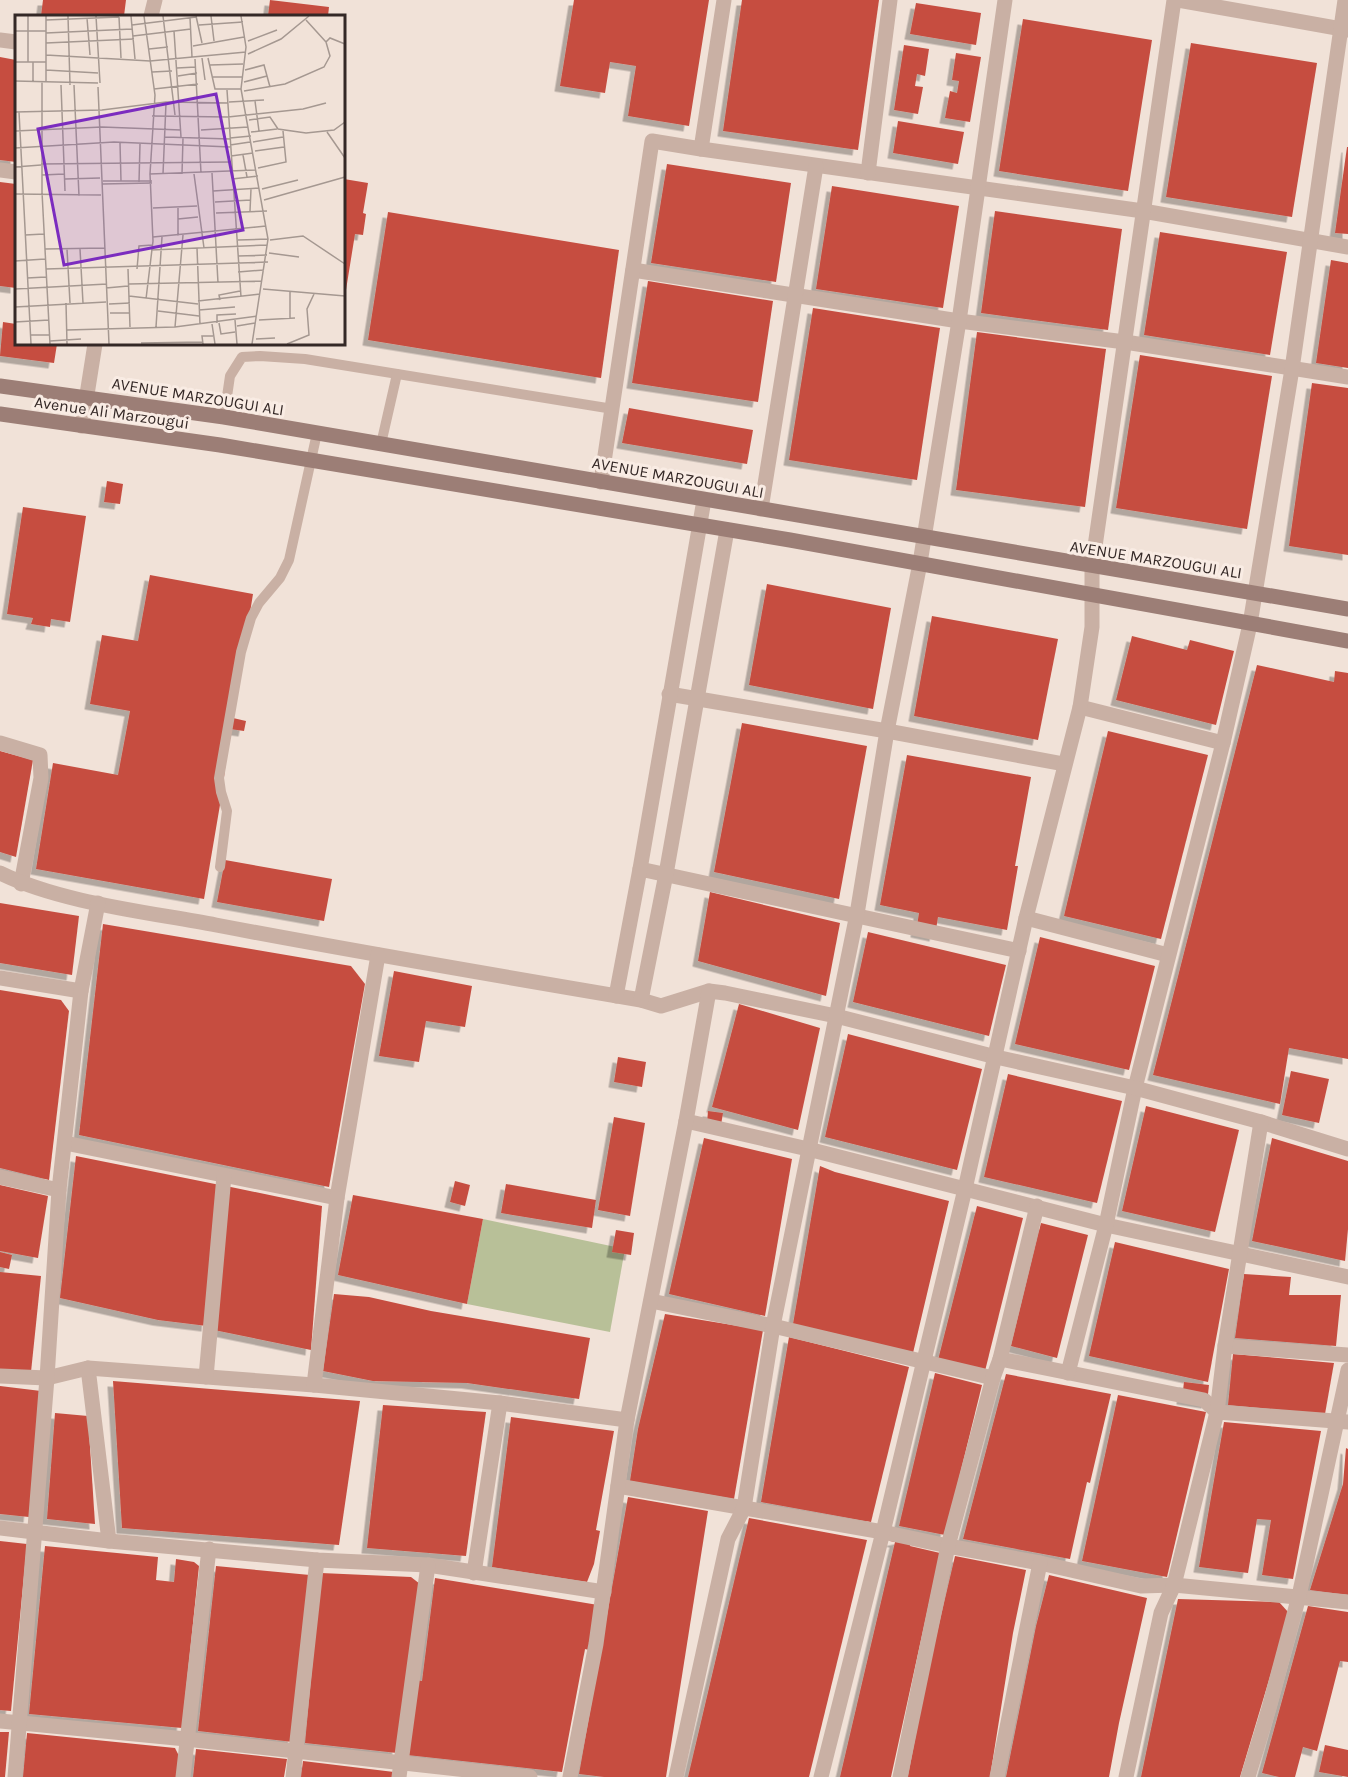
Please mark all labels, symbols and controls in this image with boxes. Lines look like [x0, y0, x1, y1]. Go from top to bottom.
inset map [15, 15, 345, 345]
street label: AVENUE MARZOUGUI ALI [111, 374, 285, 419]
street label: Avenue Ali Marzougui [33, 392, 191, 433]
street label: AVENUE MARZOUGUI ALI [591, 453, 765, 502]
street label: AVENUE MARZOUGUI ALI [1069, 537, 1243, 582]

